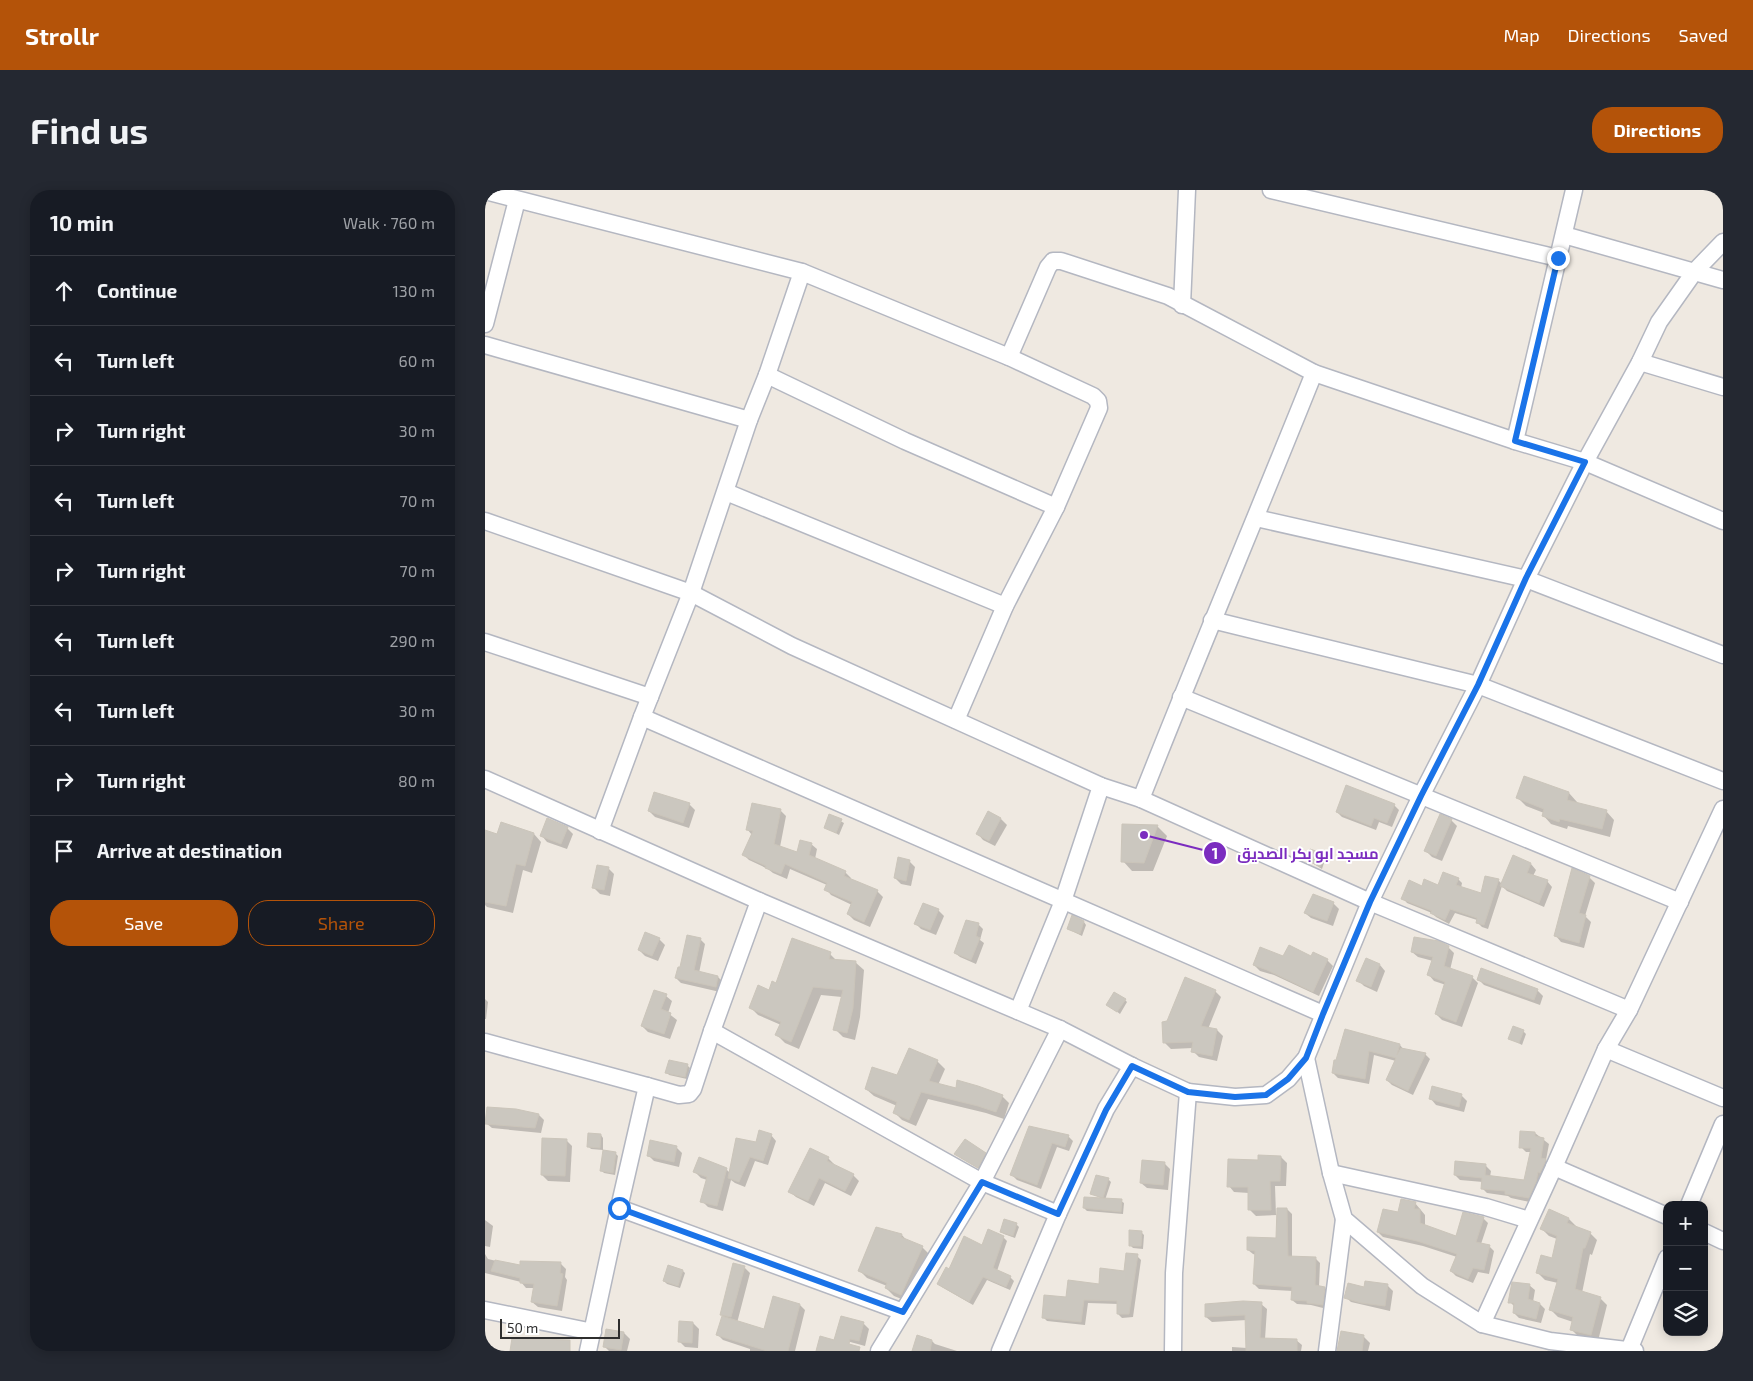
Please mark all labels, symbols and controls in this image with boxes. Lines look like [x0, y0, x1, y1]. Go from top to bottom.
text: Strollr [25, 21, 99, 50]
text: Map [1503, 24, 1540, 46]
text: Directions [1568, 24, 1651, 46]
text: Saved [1679, 24, 1728, 46]
button: Directions [1592, 107, 1723, 153]
text: Find us [30, 109, 148, 151]
text: 10 min [50, 210, 114, 235]
text: Walk · 760 m [343, 213, 435, 232]
route end [1547, 247, 1570, 270]
icon: ahead [50, 277, 78, 305]
text: Continue [97, 279, 177, 302]
text: 130 m [393, 281, 435, 300]
icon: left [50, 347, 78, 375]
text: Turn left [97, 349, 174, 372]
text: 60 m [399, 351, 435, 370]
icon: right [50, 417, 78, 445]
text: Turn right [97, 419, 185, 442]
text: 30 m [399, 421, 435, 440]
icon: left [50, 487, 78, 515]
text: Turn left [97, 489, 174, 512]
text: 70 m [400, 491, 435, 510]
icon: right [50, 557, 78, 585]
text: Turn right [97, 559, 185, 582]
text: 70 m [400, 561, 435, 580]
icon: left [50, 627, 78, 655]
text: Turn left [97, 629, 174, 652]
text: 290 m [390, 631, 435, 650]
icon: left [50, 697, 78, 725]
text: Turn left [97, 699, 174, 722]
text: 30 m [399, 701, 435, 720]
icon: right [50, 767, 78, 795]
text: Turn right [97, 769, 185, 792]
text: 80 m [398, 771, 435, 790]
icon: arrive [50, 837, 78, 865]
callout: مسجد ابو بكر الصديق [1202, 838, 1389, 868]
text: Arrive at destination [97, 839, 282, 862]
text: 1 [1212, 844, 1218, 862]
text: مسجد ابو بكر الصديق [1237, 844, 1379, 863]
button: Save [50, 900, 238, 946]
button: Share [248, 900, 435, 946]
route start [608, 1197, 631, 1220]
map controls [1663, 1201, 1708, 1336]
button: + [1663, 1201, 1708, 1246]
button: − [1663, 1246, 1708, 1291]
button: layers [1663, 1291, 1708, 1336]
scale bar [500, 1316, 620, 1339]
text: 50 m [507, 1319, 538, 1336]

